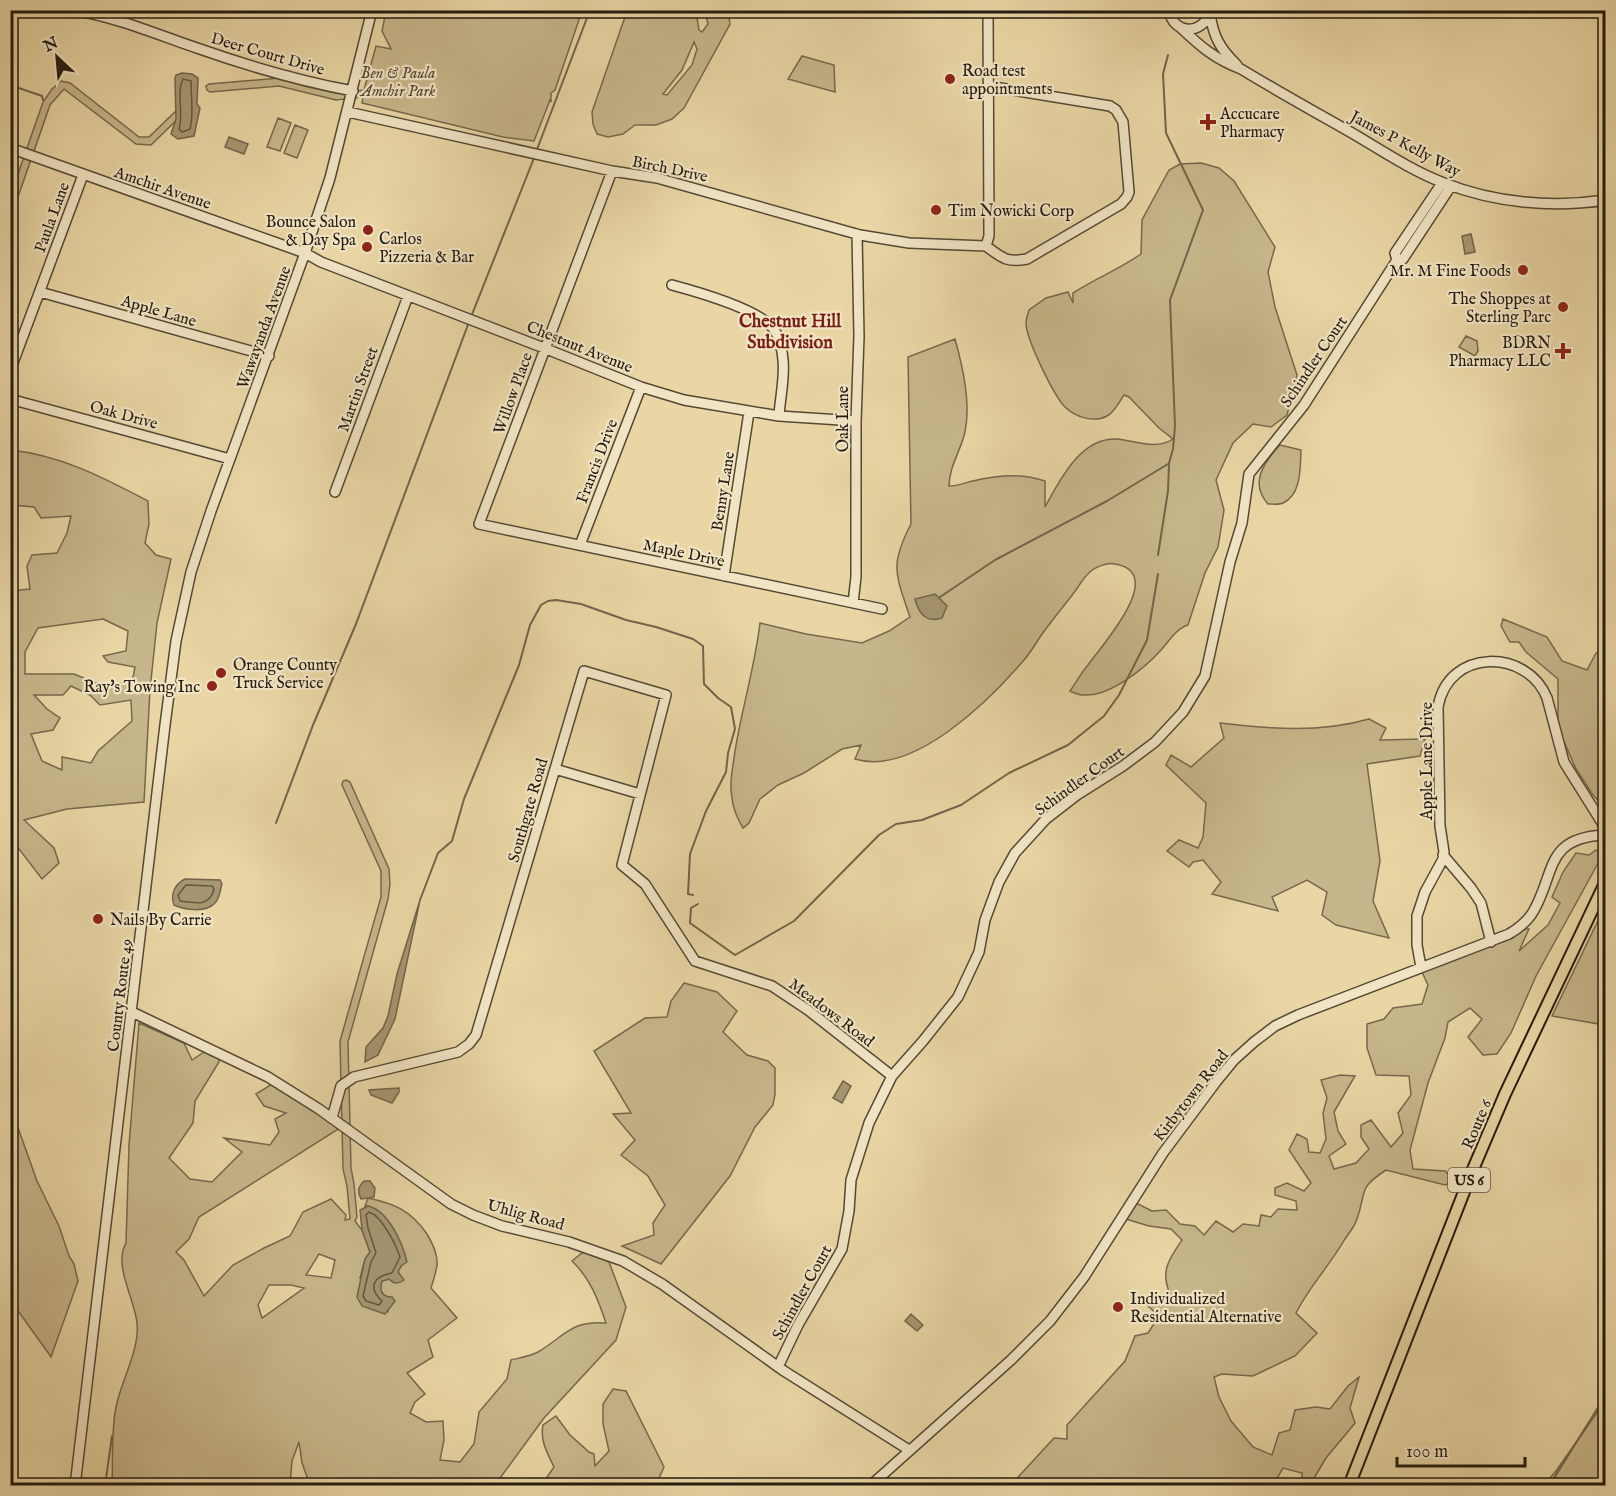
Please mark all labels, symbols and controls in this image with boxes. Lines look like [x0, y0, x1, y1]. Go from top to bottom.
north arrow [27, 27, 87, 87]
street label: Deer Court Drive [208, 29, 327, 81]
text: N [40, 33, 62, 58]
place label: Road test appointments [962, 62, 1053, 100]
park label: Ben & Paula Amchir Park [359, 64, 436, 102]
marker: Road test appointments [943, 72, 957, 86]
place label: Accucare Pharmacy [1219, 105, 1285, 143]
street label: James P Kelly Way [1345, 106, 1464, 182]
marker: Accucare Pharmacy [1201, 115, 1215, 129]
street label: Birch Drive [630, 152, 709, 188]
street label: Amchir Avenue [110, 163, 213, 215]
street label: Paula Lane [31, 180, 75, 256]
place label: Tim Nowicki Corp [948, 202, 1074, 222]
marker: Tim Nowicki Corp [929, 203, 943, 217]
place label: Bounce Salon & Day Spa [266, 213, 356, 251]
marker: Bounce Salon & Day Spa [361, 223, 375, 237]
place label: Carlos Pizzeria & Bar [379, 230, 474, 268]
marker: Carlos Pizzeria & Bar [360, 240, 374, 254]
place label: Mr. M Fine Foods [1390, 262, 1511, 282]
marker: Mr. M Fine Foods [1516, 263, 1530, 277]
street label: Wawayanda Avenue [233, 264, 296, 392]
place label: The Shoppes at Sterling Parc [1448, 290, 1552, 328]
street label: Apple Lane [118, 291, 198, 332]
marker: The Shoppes at Sterling Parc [1556, 300, 1570, 314]
district label: Chestnut Hill Subdivision [739, 311, 842, 355]
street label: Schindler Court [1277, 312, 1353, 411]
street label: Chestnut Avenue [523, 317, 635, 378]
place label: BDRN Pharmacy LLC [1449, 334, 1551, 372]
street label: Martin Street [334, 344, 384, 435]
marker: BDRN Pharmacy LLC [1556, 344, 1570, 358]
street label: Willow Place [490, 350, 538, 437]
street label: Oak Lane [834, 386, 854, 452]
street label: Oak Drive [87, 397, 160, 435]
street label: Francis Drive [573, 417, 623, 507]
street label: Benny Lane [708, 450, 740, 533]
street label: Maple Drive [641, 536, 726, 572]
place label: Orange County Truck Service [233, 656, 337, 694]
marker: Orange County Truck Service [214, 666, 228, 680]
place label: Ray's Towing Inc [83, 678, 200, 698]
marker: Ray's Towing Inc [205, 679, 219, 693]
street label: Apple Lane Drive [1418, 702, 1438, 821]
street label: Schindler Court [1032, 742, 1129, 821]
street label: Southgate Road [505, 756, 553, 865]
place label: Nails By Carrie [110, 911, 212, 931]
marker: Nails By Carrie [91, 912, 105, 926]
street label: County Route 49 [104, 938, 138, 1053]
street label: Meadows Road [784, 975, 878, 1053]
street label: Kirbytown Road [1150, 1046, 1234, 1146]
street label: Route 6 [1458, 1097, 1497, 1153]
road number: US 6 [1448, 1168, 1490, 1192]
street label: Uhlig Road [485, 1196, 567, 1236]
street label: Schindler Court [768, 1242, 837, 1344]
place label: Individualized Residential Alternative [1130, 1290, 1282, 1328]
marker: Individualized Residential Alternative [1111, 1300, 1125, 1314]
scale bar [1397, 1430, 1524, 1468]
text: 100 m [1406, 1441, 1448, 1464]

